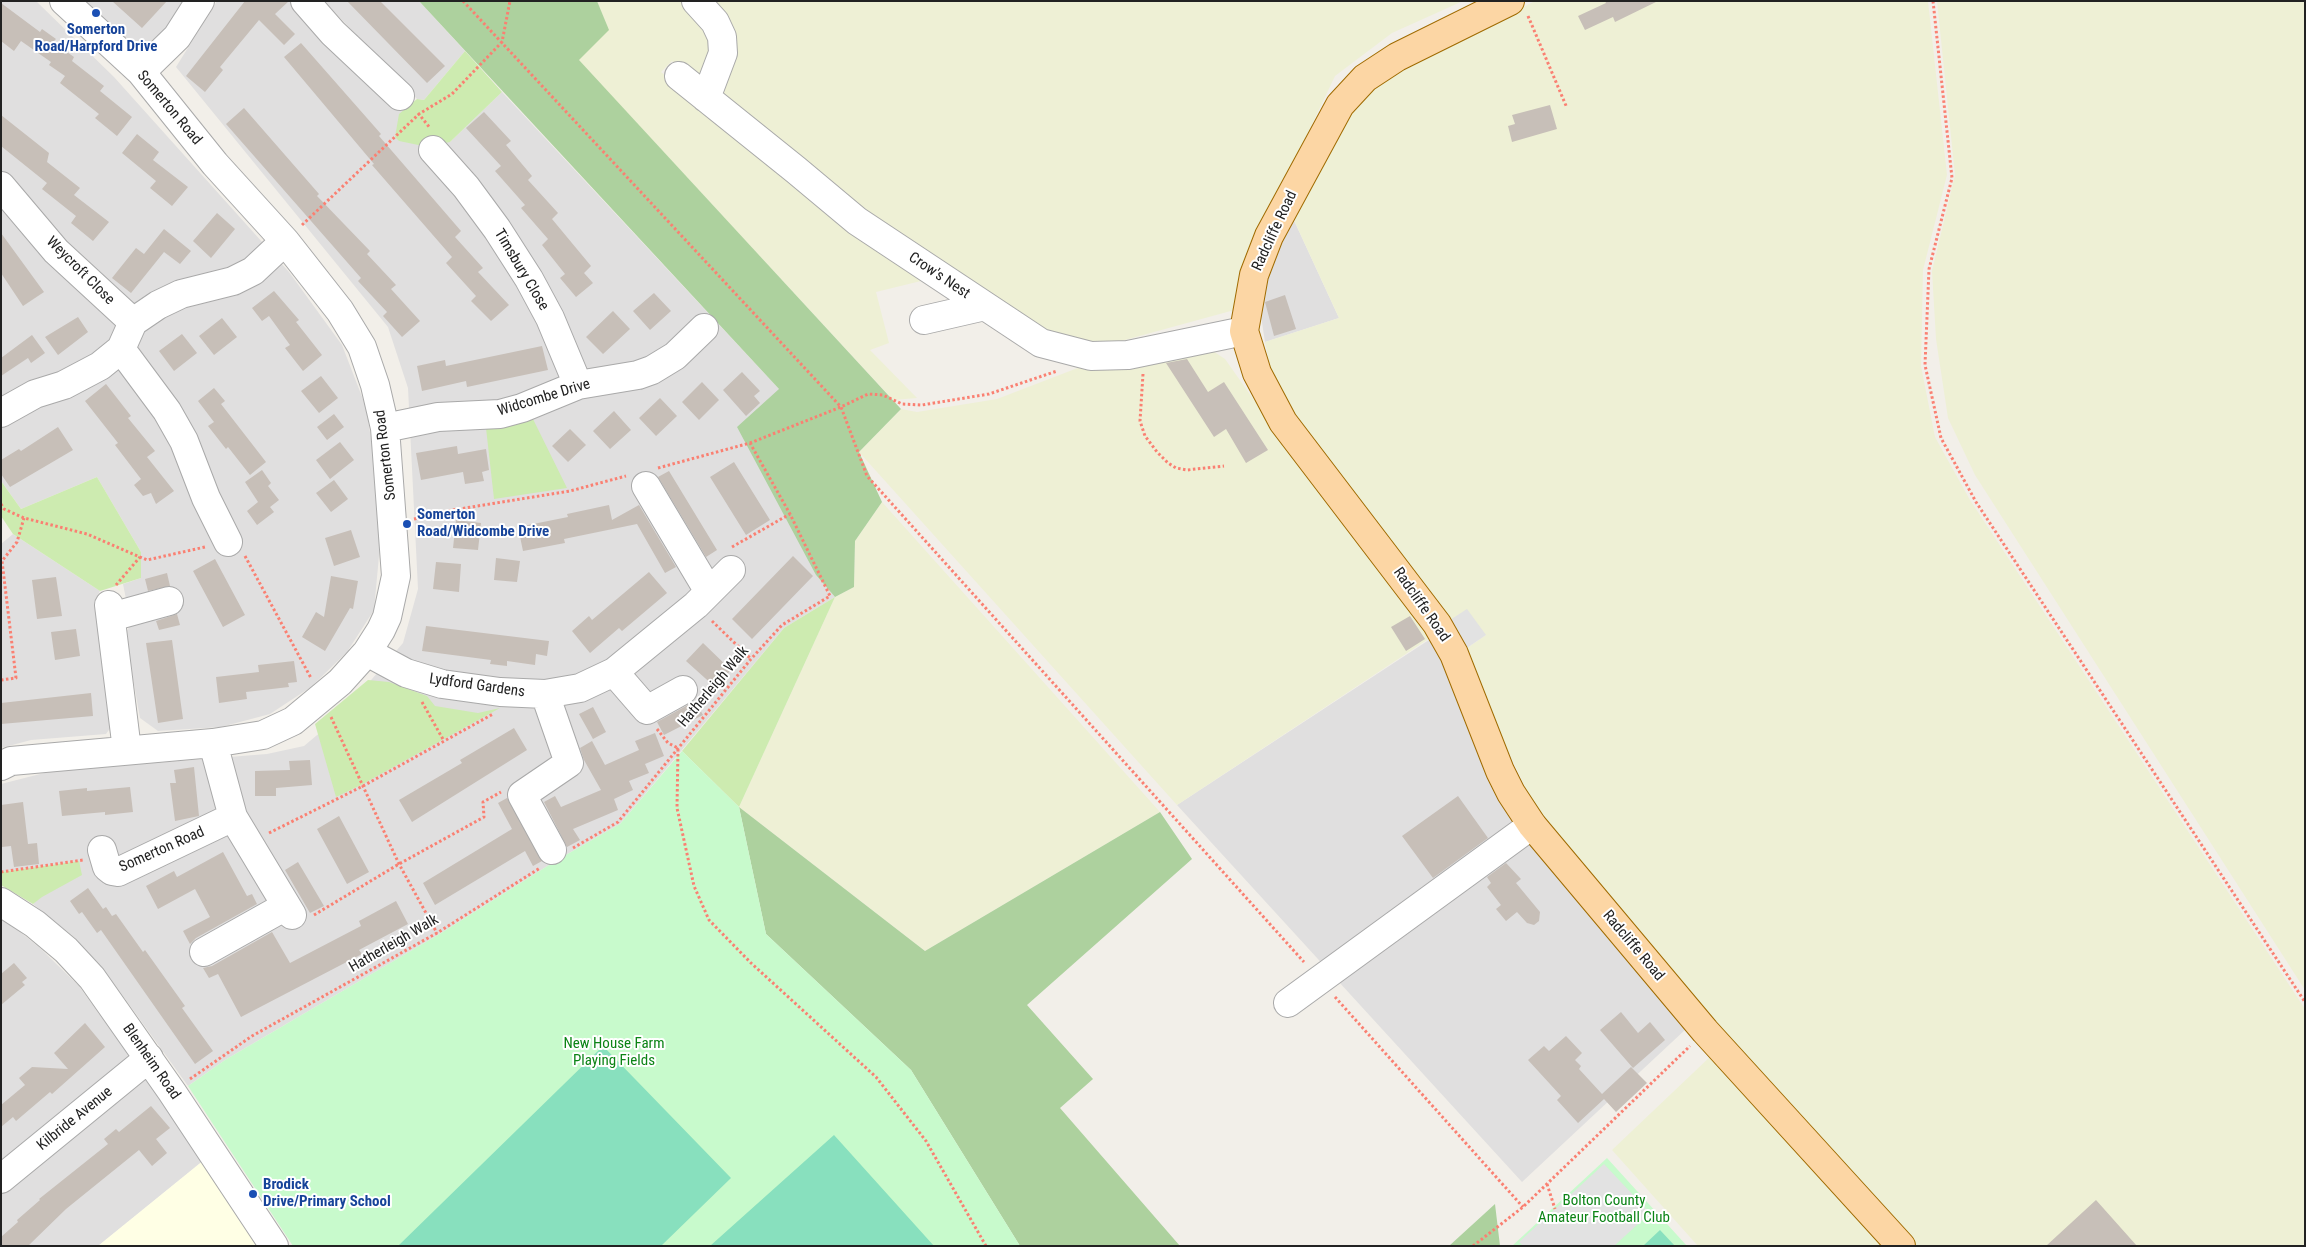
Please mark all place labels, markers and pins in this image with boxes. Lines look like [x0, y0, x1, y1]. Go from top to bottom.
marker: Somerton Road/Harpford Drive [90, 7, 102, 19]
place label: Somerton Road/Harpford Drive [34, 21, 158, 56]
place label: Somerton Road/Widcombe Drive [417, 506, 549, 541]
marker: Somerton Road/Widcombe Drive [401, 518, 413, 530]
place label: Brodick Drive/Primary School [263, 1176, 391, 1211]
marker: Brodick Drive/Primary School [247, 1188, 259, 1200]

